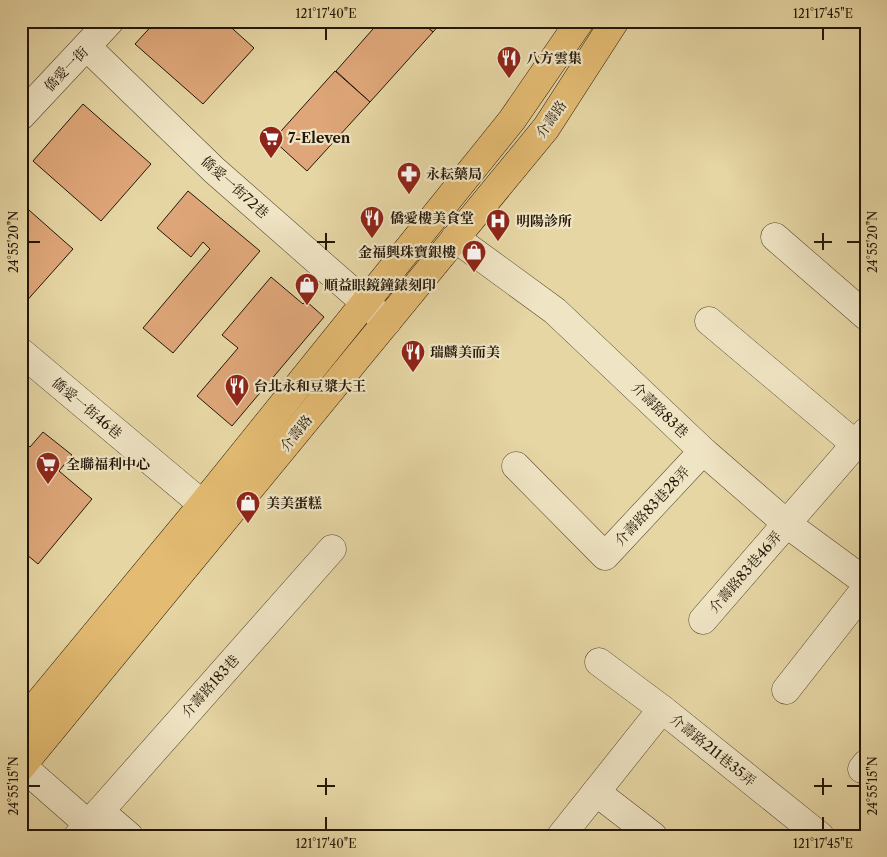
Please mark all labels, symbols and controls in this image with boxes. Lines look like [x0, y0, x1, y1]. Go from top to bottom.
text: 121°17'40"E [295, 6, 357, 21]
text: 121°17'45"E [793, 6, 853, 21]
street label: 僑愛一街 [40, 43, 92, 95]
restaurant icon: 八方雲集 [496, 45, 522, 79]
place label: 八方雲集 [526, 49, 582, 67]
street label: 介壽路 [532, 97, 570, 141]
supermarket icon: 7-Eleven [258, 125, 284, 159]
place label: 7-Eleven [288, 129, 351, 147]
street label: 僑愛一街72巷 [197, 152, 273, 222]
pharmacy icon: 永耘藥局 [396, 161, 422, 195]
place label: 永耘藥局 [426, 165, 482, 183]
restaurant icon: 僑愛樓美食堂 [359, 205, 385, 239]
hospital icon: 明陽診所 [485, 208, 511, 242]
place label: 僑愛樓美食堂 [390, 209, 474, 227]
text: 24°55'20"N [6, 211, 21, 273]
text: 24°55'20"N [865, 211, 880, 273]
place label: 明陽診所 [516, 212, 572, 230]
shop icon: 金福興珠寶銀樓 [461, 239, 487, 273]
place label: 金福興珠寶銀樓 [358, 243, 456, 261]
shop icon: 順益眼鏡鐘錶刻印 [294, 272, 320, 306]
place label: 順益眼鏡鐘錶刻印 [324, 276, 436, 294]
restaurant icon: 瑞麟美而美 [400, 339, 426, 373]
place label: 瑞麟美而美 [430, 343, 500, 361]
street label: 僑愛一街46巷 [48, 373, 126, 443]
restaurant icon: 台北永和豆漿大王 [224, 373, 250, 407]
place label: 台北永和豆漿大王 [254, 377, 366, 395]
street label: 介壽路83巷 [628, 379, 692, 441]
street label: 介壽路 [276, 411, 316, 455]
supermarket icon: 全聯福利中心 [35, 451, 61, 485]
place label: 全聯福利中心 [66, 455, 150, 473]
street label: 介壽路83巷28弄 [611, 462, 693, 550]
shop icon: 美美蛋糕 [235, 490, 261, 524]
place label: 美美蛋糕 [266, 494, 322, 512]
street label: 介壽路83巷46弄 [705, 527, 785, 617]
street label: 介壽路183巷 [177, 651, 243, 721]
street label: 介壽路211巷35弄 [666, 710, 760, 790]
text: 24°55'15"N [6, 756, 21, 816]
text: 24°55'15"N [865, 756, 880, 816]
text: 121°17'40"E [295, 836, 357, 851]
text: 121°17'45"E [793, 836, 853, 851]

